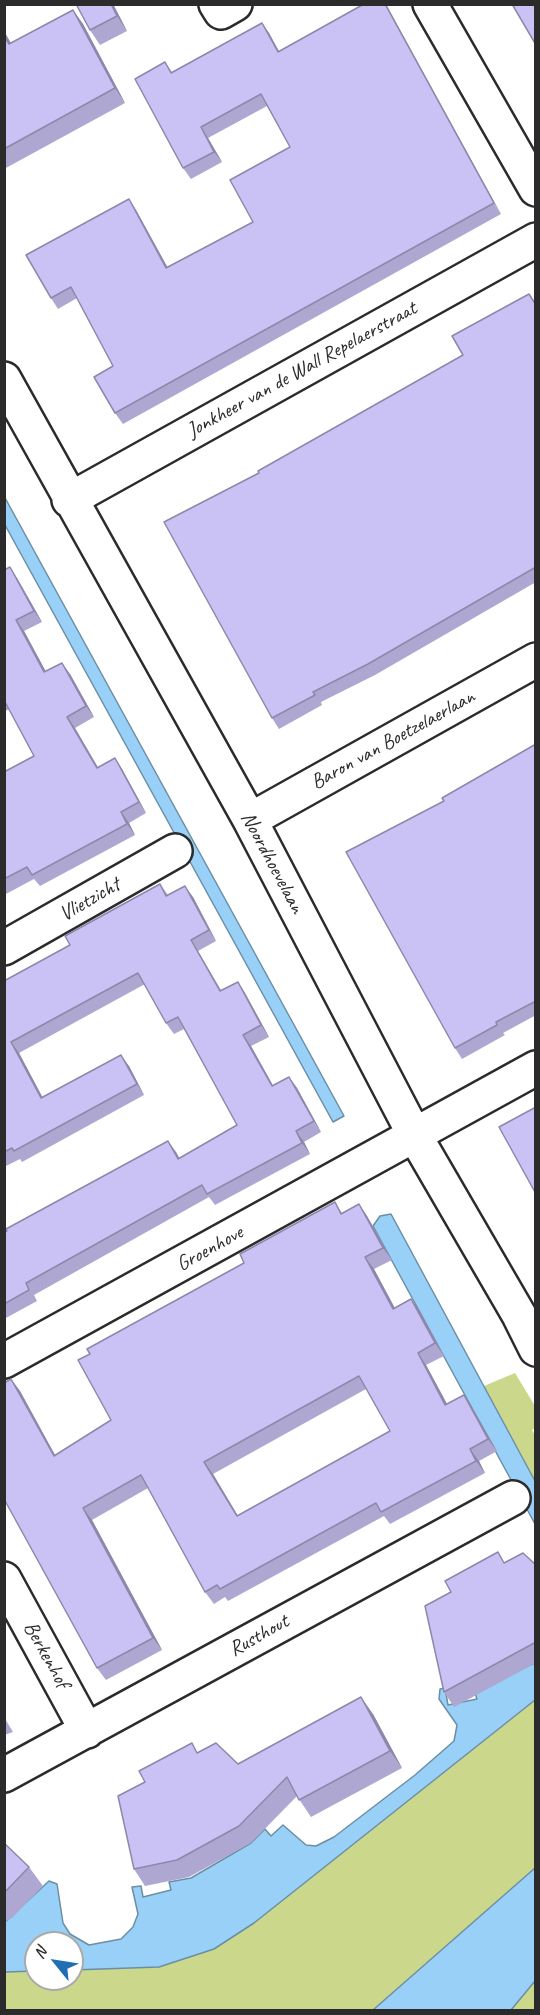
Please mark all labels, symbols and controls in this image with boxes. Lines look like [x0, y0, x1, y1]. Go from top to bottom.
street label: Jonkheer van de Wall Repelaerstraat [183, 296, 421, 444]
street label: Baron van Boetzelaerlaan [307, 684, 479, 796]
street label: Noordhoevelaan [235, 808, 309, 918]
street label: Vlietzicht [55, 873, 125, 927]
street label: Groenhove [172, 1220, 248, 1278]
street label: Rusthout [225, 1609, 293, 1663]
street label: Berkenhof [17, 1617, 75, 1693]
north arrow [24, 1931, 84, 1991]
text: N [29, 1944, 51, 1962]

